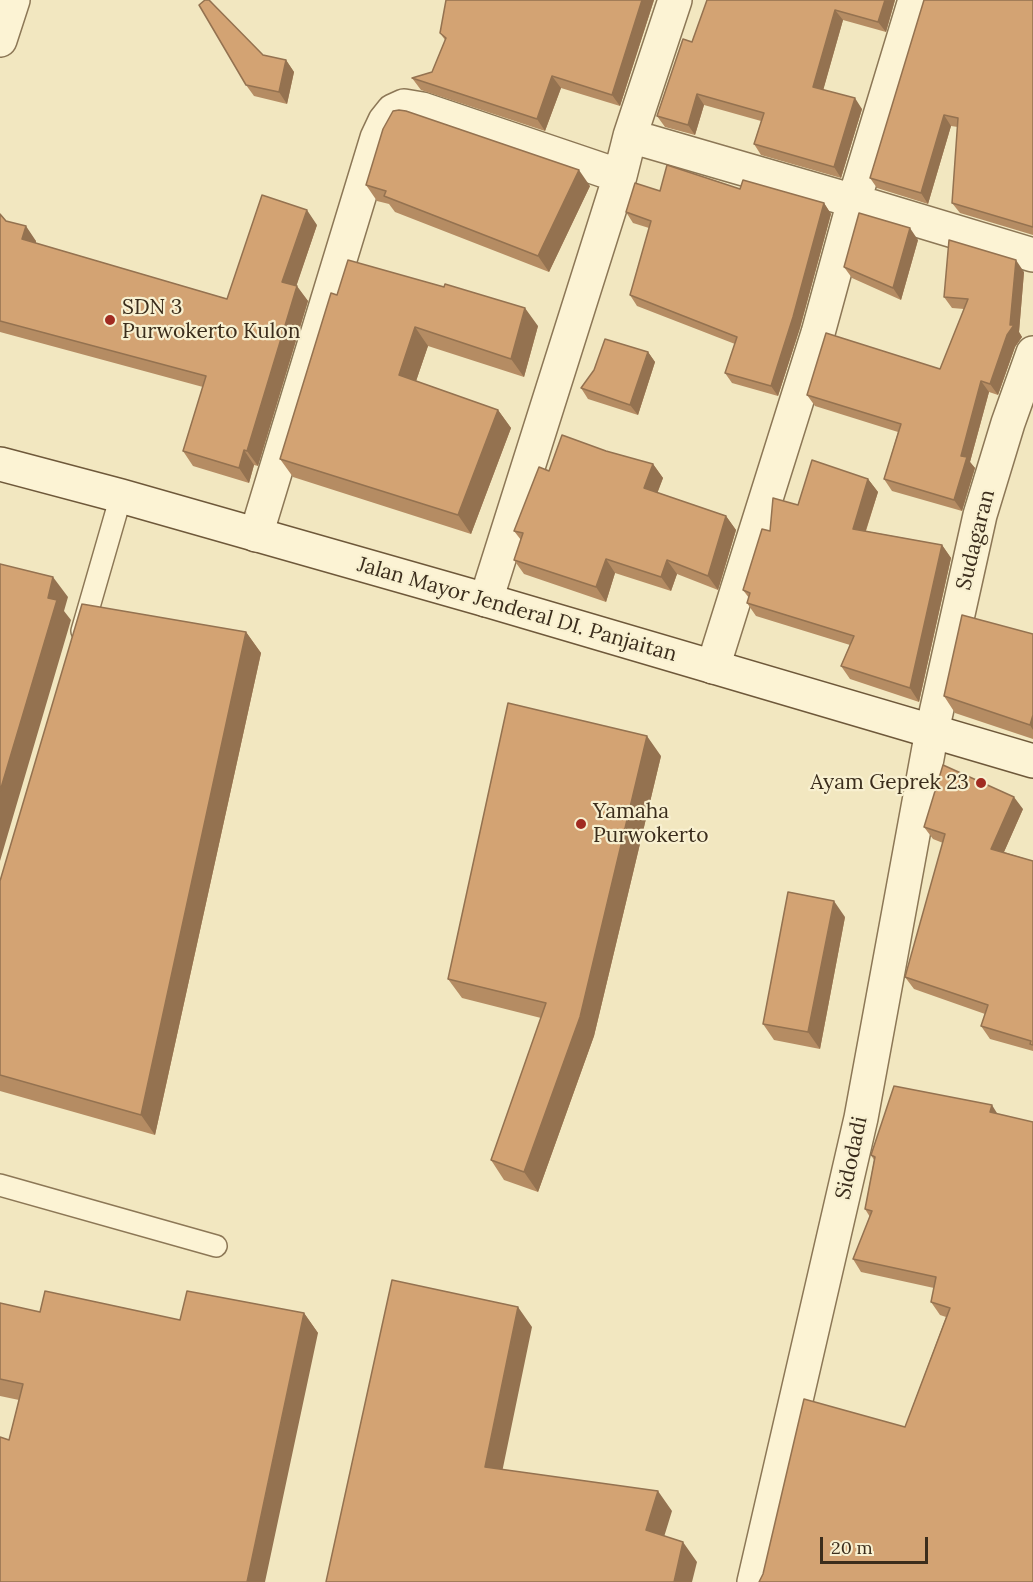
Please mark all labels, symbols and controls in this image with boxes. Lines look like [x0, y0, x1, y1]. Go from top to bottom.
place label: SDN 3 Purwokerto Kulon [122, 295, 300, 345]
marker: SDN 3 Purwokerto Kulon [103, 313, 117, 327]
street label: Sudagaran [951, 487, 1001, 593]
street label: Jalan Mayor Jenderal DI. Panjaitan [354, 552, 680, 668]
place label: Ayam Geprek 23 [810, 770, 969, 796]
marker: Ayam Geprek 23 [974, 776, 988, 790]
place label: Yamaha Purwokerto [593, 799, 709, 849]
marker: Yamaha Purwokerto [574, 817, 588, 831]
street label: Sidodadi [831, 1114, 873, 1202]
scale bar [823, 1525, 931, 1563]
text: 20 m [831, 1536, 873, 1559]

